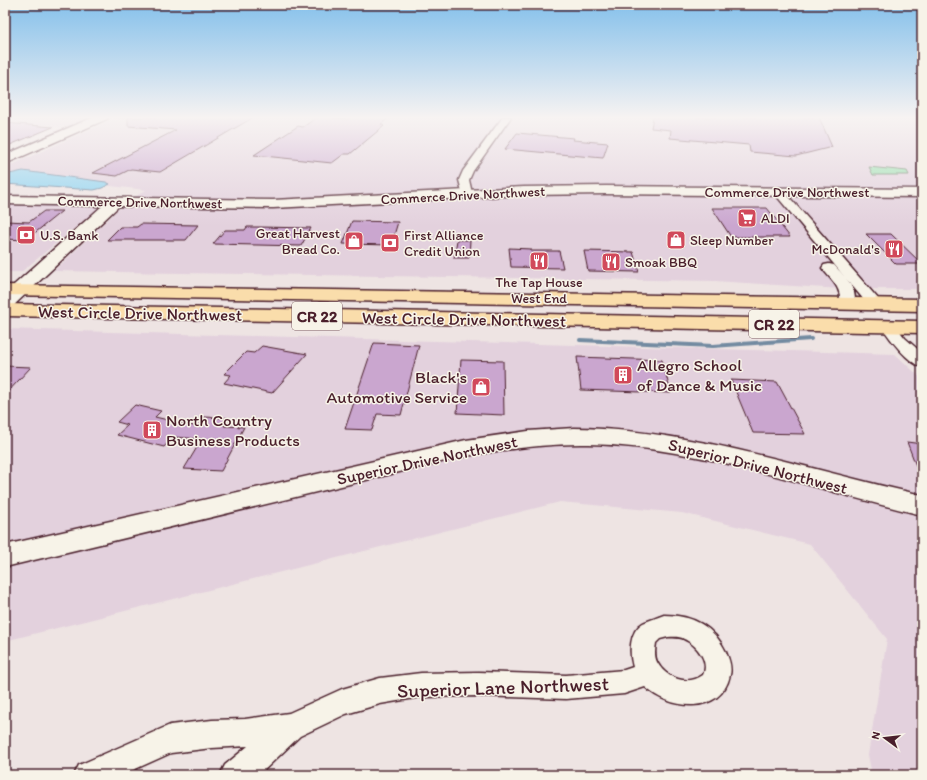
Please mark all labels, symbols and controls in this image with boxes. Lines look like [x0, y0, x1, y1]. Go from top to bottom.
street label: Commerce Drive Northwest [380, 183, 546, 208]
street label: Commerce Drive Northwest [705, 184, 869, 201]
street label: Commerce Drive Northwest [57, 193, 223, 212]
supermarket icon: ALDI [736, 207, 758, 229]
place label: ALDI [761, 210, 790, 227]
bank icon: U.S. Bank [15, 224, 37, 246]
place label: Great Harvest Bread Co. [256, 225, 340, 258]
place label: U.S. Bank [40, 227, 98, 244]
place label: First Alliance Credit Union [404, 227, 484, 260]
shop icon: Sleep Number [665, 229, 687, 251]
shop icon: Great Harvest Bread Co. [343, 230, 365, 252]
bank icon: First Alliance Credit Union [379, 232, 401, 254]
place label: Sleep Number [690, 232, 774, 249]
restaurant icon: McDonald's [883, 238, 905, 260]
place label: McDonald's [812, 241, 880, 258]
restaurant icon: The Tap House West End [528, 250, 550, 272]
restaurant icon: Smoak BBQ [600, 251, 622, 273]
place label: Smoak BBQ [625, 254, 697, 271]
place label: The Tap House West End [495, 274, 583, 307]
street label: West Circle Drive Northwest [38, 301, 242, 325]
road number: CR 22 [292, 302, 342, 330]
street label: West Circle Drive Northwest [362, 307, 566, 331]
road number: CR 22 [749, 310, 799, 338]
place label: Allegro School of Dance & Music [637, 355, 762, 395]
building icon: Allegro School of Dance & Music [612, 364, 634, 386]
place label: Black's Automotive Service [327, 367, 467, 407]
shop icon: Black's Automotive Service [470, 376, 492, 398]
place label: North Country Business Products [166, 410, 300, 450]
building icon: North Country Business Products [141, 419, 163, 441]
street label: Superior Drive Northwest [335, 431, 520, 489]
street label: Superior Drive Northwest [666, 434, 850, 498]
street label: Superior Lane Northwest [397, 671, 609, 703]
north arrow [865, 718, 905, 758]
text: N [869, 730, 883, 741]

